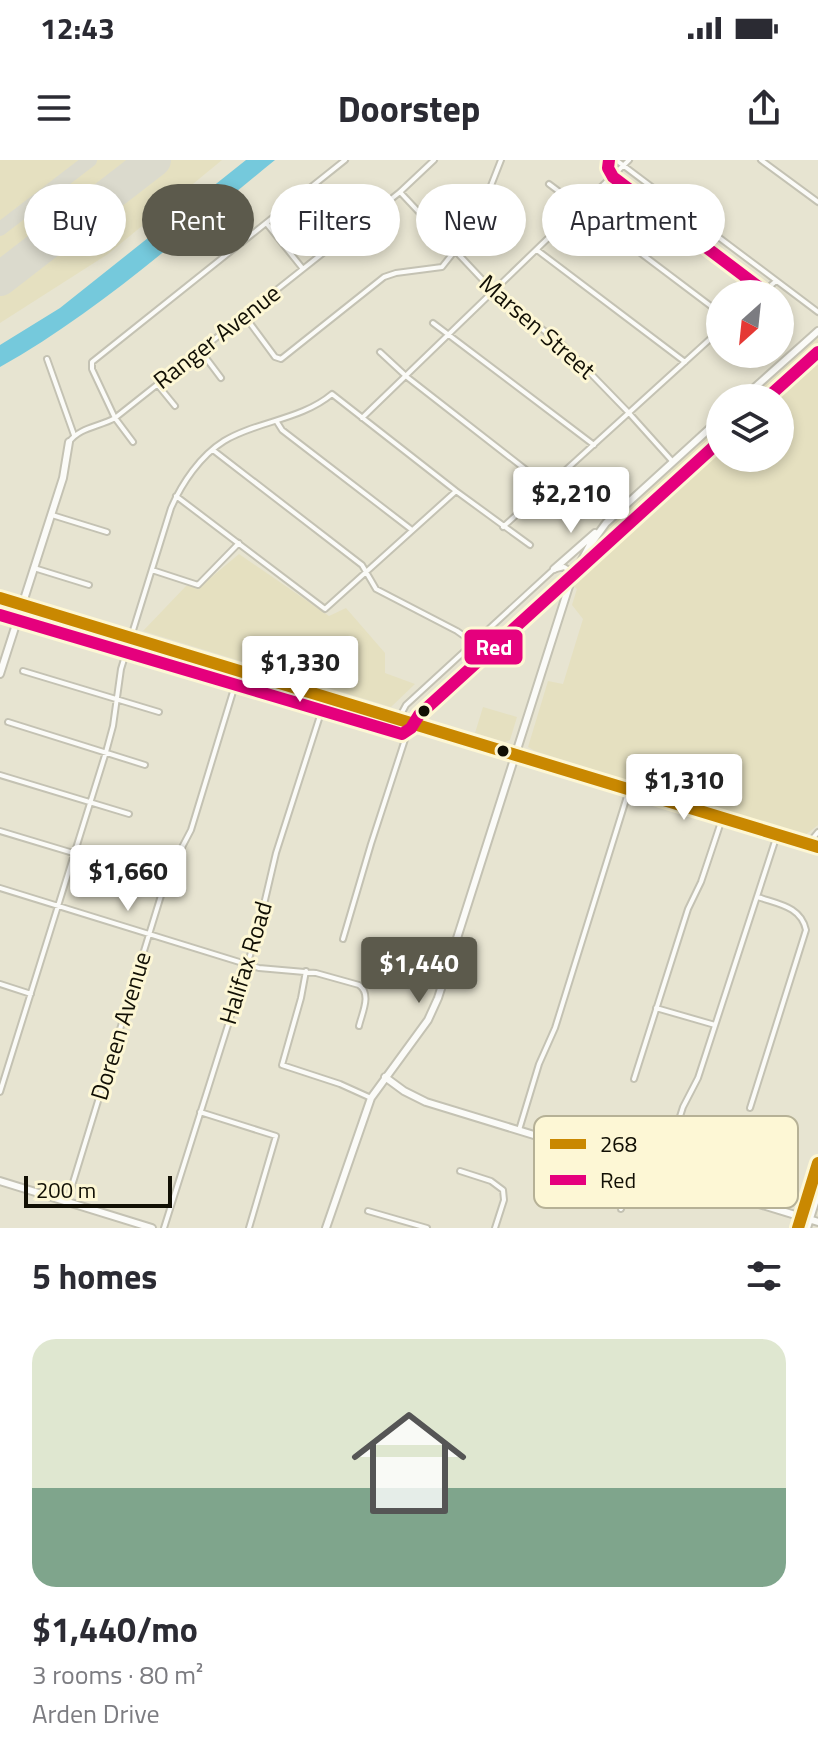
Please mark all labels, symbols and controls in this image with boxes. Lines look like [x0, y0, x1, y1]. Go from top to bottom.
text: 12:43 [40, 5, 115, 51]
text: Doorstep [338, 81, 480, 136]
icon: menu [32, 86, 76, 130]
icon: share [742, 86, 786, 130]
chip: Buy [24, 184, 126, 256]
chip: Rent [142, 184, 254, 256]
chip: Filters [270, 184, 400, 256]
chip: New [416, 184, 526, 256]
chip: Apartment [542, 184, 725, 256]
street label: Marsen Street [472, 265, 604, 387]
street label: Ranger Avenue [145, 275, 288, 397]
north arrow [706, 280, 794, 368]
map controls [706, 280, 794, 472]
button: layers [706, 384, 794, 472]
pin: $2,210 [506, 467, 636, 535]
text: $2,210 [531, 473, 611, 512]
line badge: Red [463, 628, 524, 666]
text: Red [476, 630, 512, 664]
pin: $1,330 [235, 636, 365, 704]
text: $1,330 [260, 642, 340, 681]
unlabelled marker [416, 703, 432, 719]
unlabelled marker [495, 743, 511, 759]
pin: $1,310 [619, 754, 749, 822]
text: $1,310 [644, 760, 724, 799]
pin: $1,660 [63, 845, 193, 913]
text: $1,660 [88, 851, 168, 890]
street label: Halifax Road [209, 897, 281, 1029]
pin: $1,440 [354, 937, 484, 1005]
text: $1,440 [379, 943, 459, 982]
street label: Doreen Avenue [80, 947, 160, 1104]
legend [534, 1116, 798, 1208]
text: 268 [600, 1127, 637, 1161]
text: Red [600, 1163, 636, 1197]
scale bar [24, 1172, 172, 1208]
text: 200 m [36, 1173, 96, 1207]
text: 5 homes [32, 1250, 157, 1302]
icon: filters [742, 1254, 786, 1298]
icon: home [337, 1391, 481, 1535]
text: $1,440/mo [32, 1603, 198, 1655]
text: 3 rooms · 80 m² [32, 1655, 203, 1694]
text: Arden Drive [32, 1694, 160, 1733]

